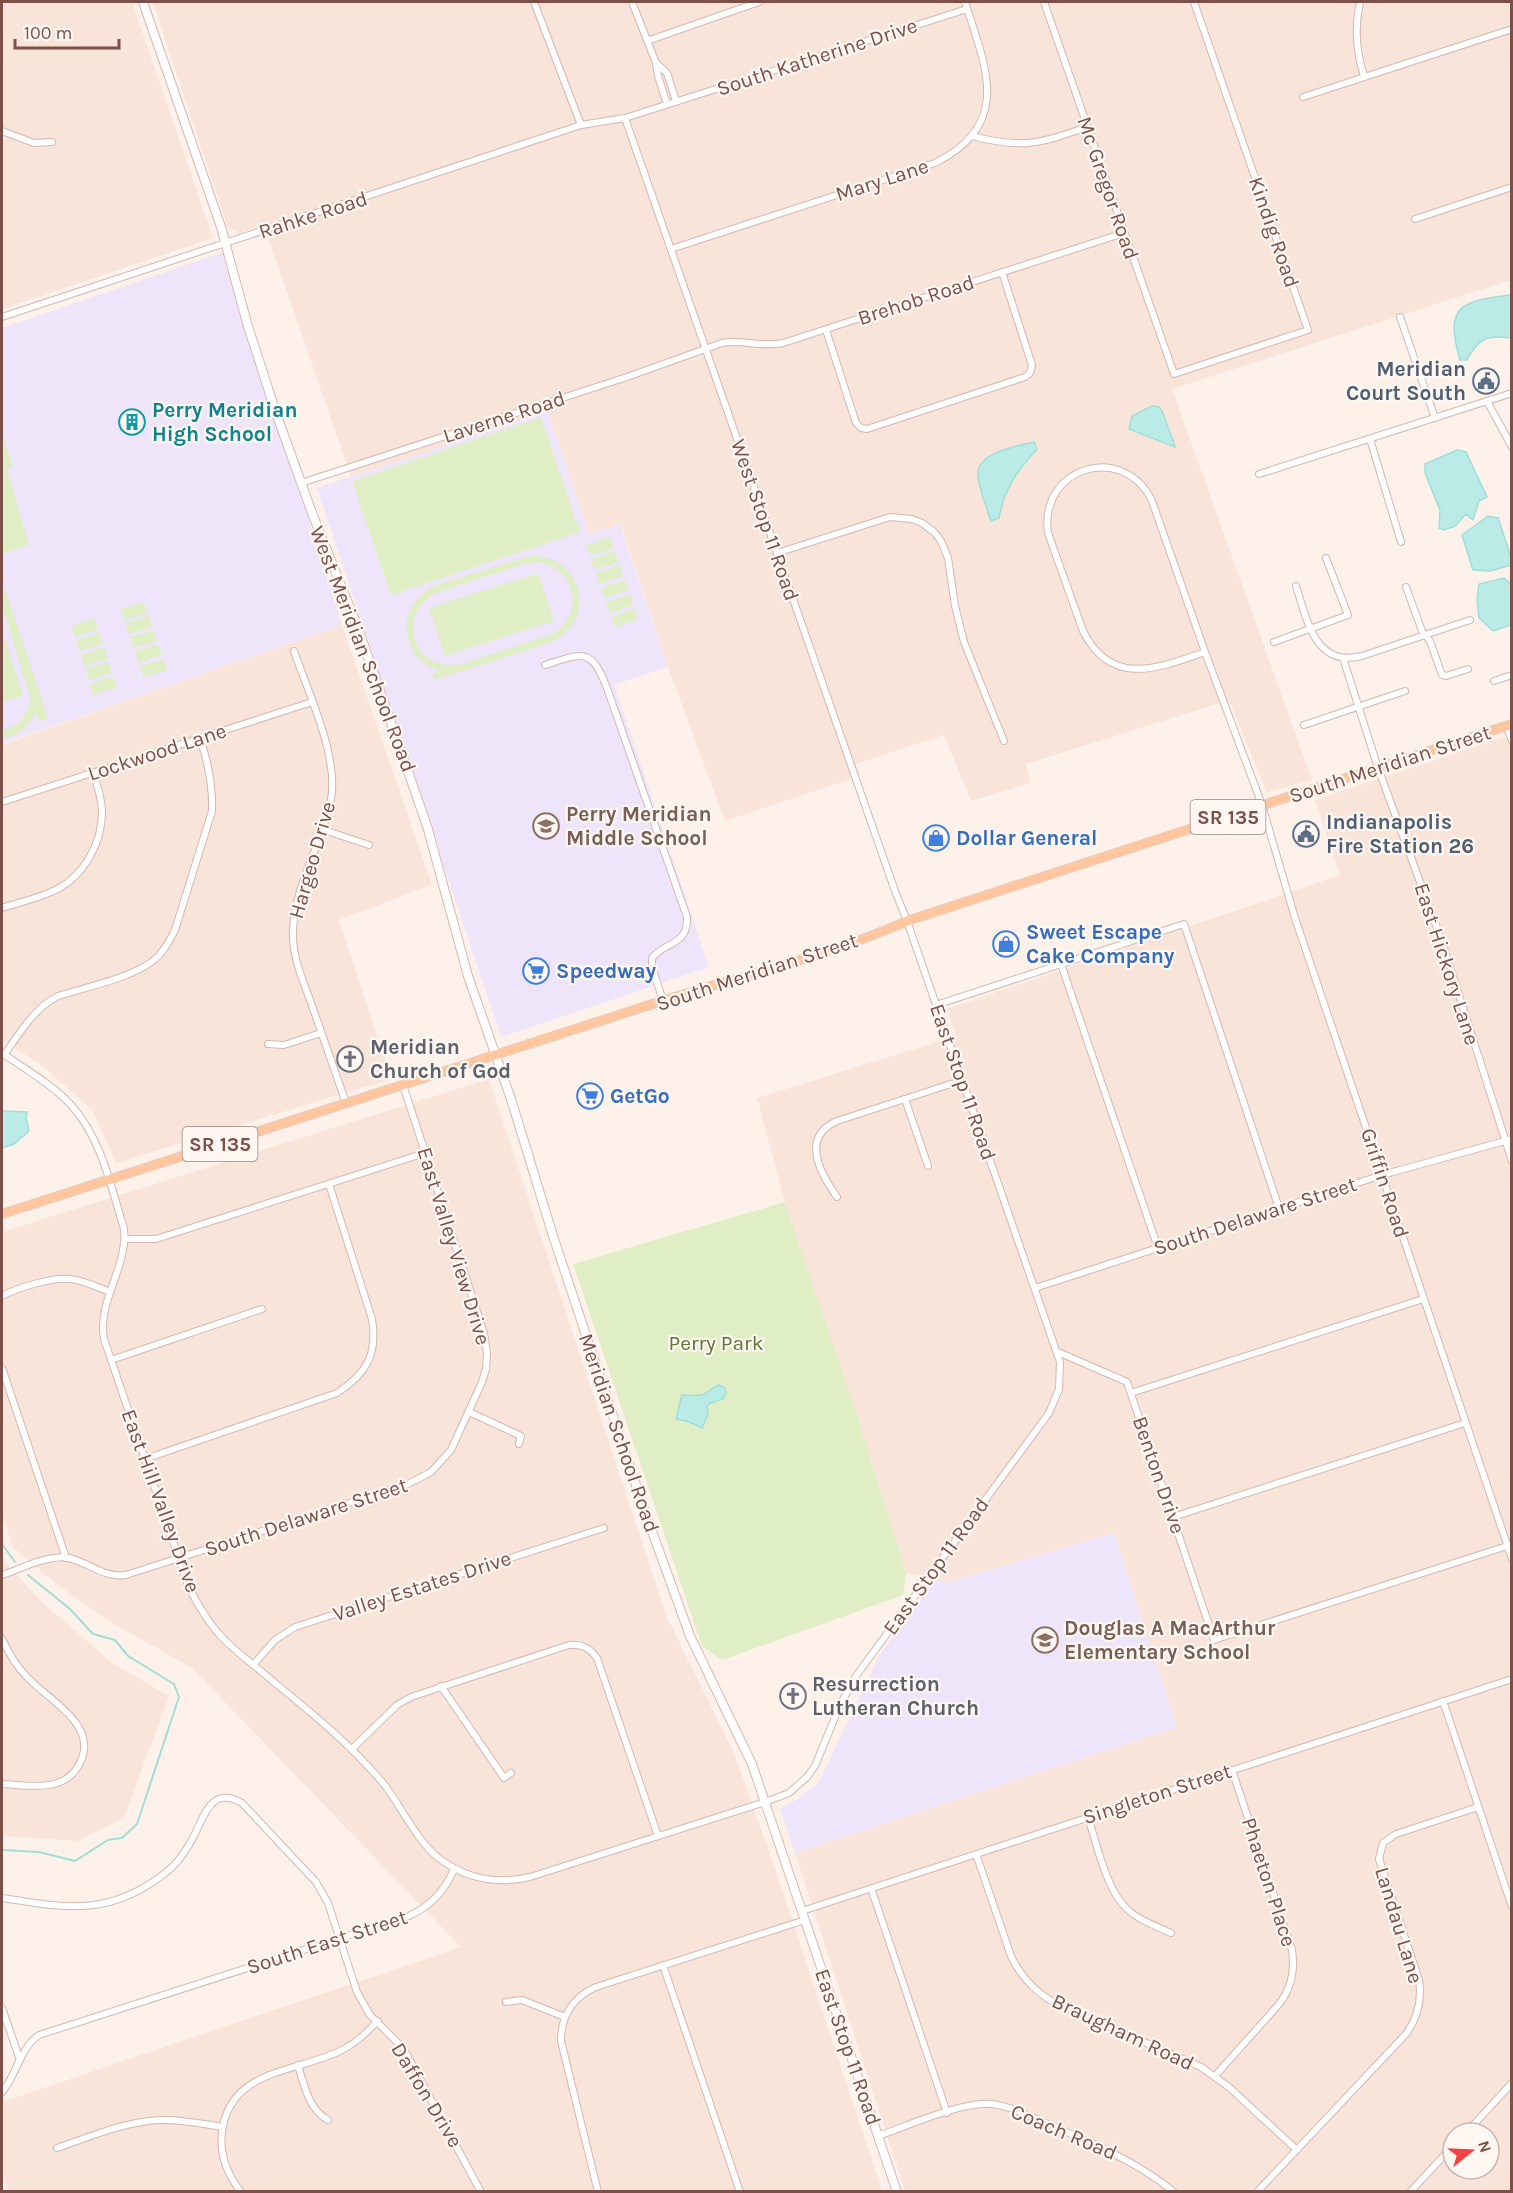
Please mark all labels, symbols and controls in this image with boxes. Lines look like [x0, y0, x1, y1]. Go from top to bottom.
scale bar [15, 12, 118, 50]
street label: South Katherine Drive [714, 13, 920, 101]
text: 100 m [24, 22, 72, 44]
street label: Mc Gregor Road [1072, 113, 1144, 263]
street label: Mary Lane [832, 154, 932, 206]
street label: Kindig Road [1244, 173, 1304, 291]
street label: Rahke Road [256, 186, 370, 244]
street label: Brehob Road [855, 270, 977, 330]
place label: Meridian Court South [1346, 357, 1466, 405]
public building icon: Meridian Court South [1471, 366, 1501, 396]
street label: Laverne Road [440, 386, 568, 448]
place label: Perry Meridian High School [152, 398, 297, 446]
building icon: Perry Meridian High School [117, 407, 147, 437]
street label: West Stop 11 Road [726, 436, 804, 604]
street label: West Meridian School Road [305, 523, 421, 775]
street label: Lockwood Lane [85, 718, 229, 786]
street label: South Meridian Street [1286, 720, 1494, 808]
street label: Hargeo Drive [284, 799, 340, 921]
road number: SR 135 [1190, 800, 1266, 834]
place label: Perry Meridian Middle School [566, 802, 711, 850]
place label: Indianapolis Fire Station 26 [1326, 810, 1474, 858]
school or university icon: Perry Meridian Middle School [531, 811, 561, 841]
public building icon: Indianapolis Fire Station 26 [1291, 819, 1321, 849]
shop icon: Dollar General [921, 823, 951, 853]
place label: Dollar General [956, 826, 1097, 850]
street label: East Hickory Lane [1409, 880, 1485, 1048]
place label: Sweet Escape Cake Company [1026, 920, 1175, 968]
street label: South Meridian Street [653, 928, 861, 1016]
shop icon: Sweet Escape Cake Company [991, 929, 1021, 959]
supermarket icon: Speedway [521, 956, 551, 986]
place label: Speedway [556, 959, 657, 983]
street label: East Stop 11 Road [925, 1001, 1001, 1163]
place label: Meridian Church of God [370, 1035, 511, 1083]
church icon: Meridian Church of God [335, 1044, 365, 1074]
supermarket icon: GetGo [575, 1081, 605, 1111]
place label: GetGo [610, 1084, 670, 1108]
street label: Griffin Road [1356, 1125, 1414, 1241]
road number: SR 135 [182, 1127, 258, 1161]
street label: East Valley View Drive [412, 1144, 496, 1348]
street label: South Delaware Street [1150, 1172, 1360, 1260]
street label: Meridian School Road [574, 1330, 664, 1536]
park label: Perry Park [669, 1331, 764, 1355]
street label: East Hill Valley Drive [117, 1406, 205, 1596]
street label: Benton Drive [1128, 1413, 1190, 1537]
street label: South Delaware Street [201, 1473, 411, 1561]
street label: East Stop 11 Road [878, 1493, 994, 1639]
street label: Valley Estates Drive [330, 1546, 514, 1626]
place label: Douglas A MacArthur Elementary School [1064, 1616, 1276, 1664]
school or university icon: Douglas A MacArthur Elementary School [1030, 1625, 1060, 1655]
place label: Resurrection Lutheran Church [812, 1672, 979, 1720]
church icon: Resurrection Lutheran Church [778, 1681, 808, 1711]
street label: Singleton Street [1080, 1759, 1234, 1829]
street label: Phaeton Place [1237, 1814, 1301, 1950]
street label: Landau Lane [1370, 1864, 1428, 1986]
street label: South East Street [244, 1905, 410, 1979]
street label: East Stop 11 Road [810, 1966, 886, 2128]
street label: Braugham Road [1048, 1989, 1198, 2075]
street label: Daffon Drive [386, 2038, 468, 2152]
street label: Coach Road [1007, 2099, 1121, 2165]
north arrow [1441, 2121, 1501, 2181]
text: N [1474, 2138, 1496, 2155]

